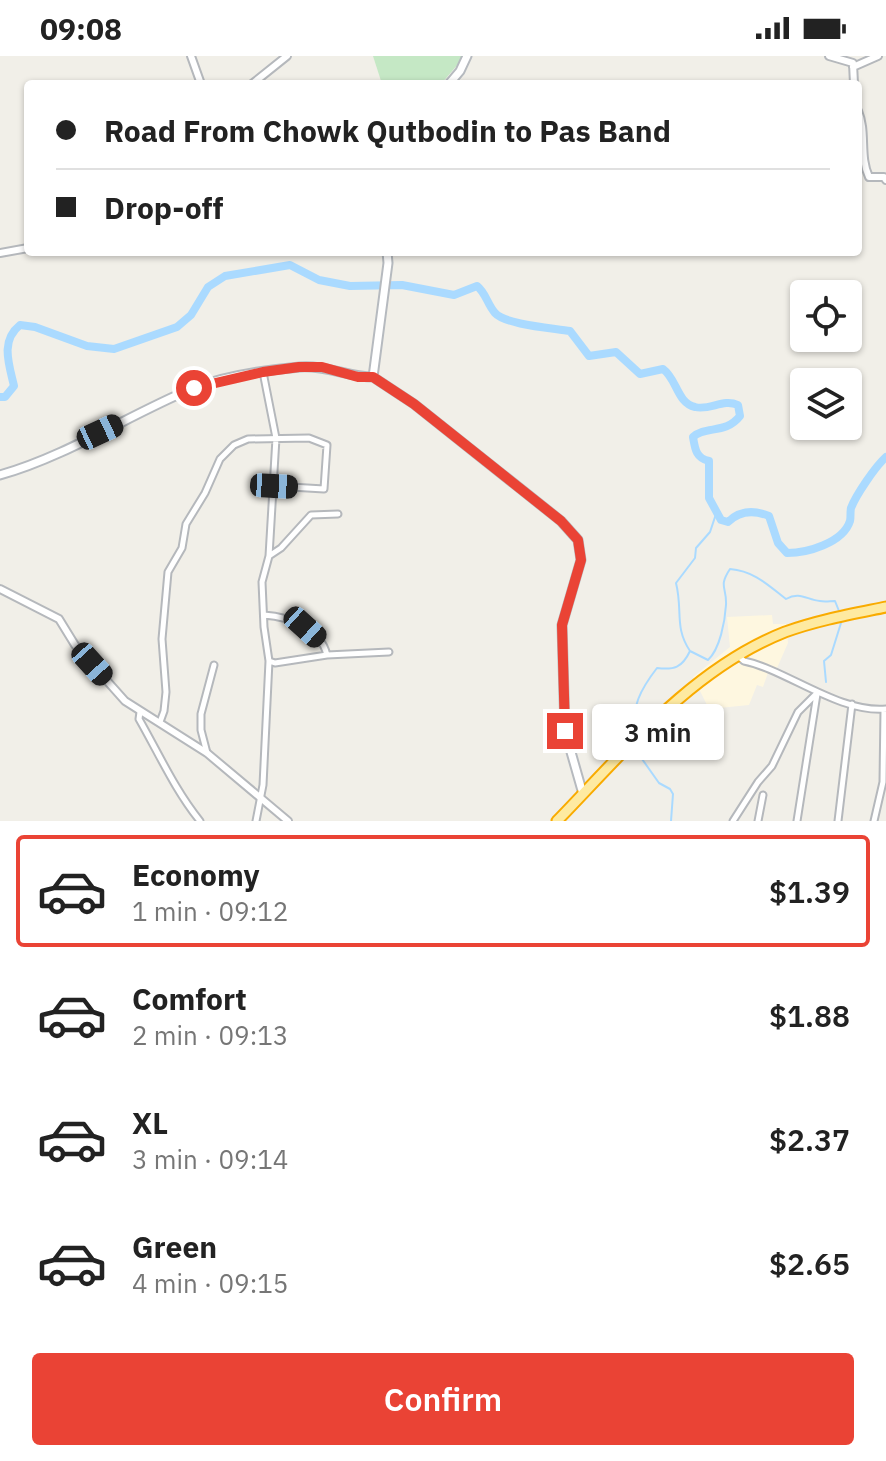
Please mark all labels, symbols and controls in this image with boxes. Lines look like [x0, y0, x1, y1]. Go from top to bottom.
text: 09:08 [40, 9, 122, 48]
text: Road From Chowk Qutbodin to Pas Band [104, 111, 671, 150]
text: Drop-off [104, 188, 223, 227]
map controls [790, 280, 862, 440]
button: locate [790, 280, 862, 352]
button: layers [790, 368, 862, 440]
route start [176, 370, 212, 406]
car [73, 411, 127, 453]
car [249, 473, 299, 499]
car [279, 602, 331, 652]
car [67, 638, 117, 690]
callout: 3 min [593, 703, 725, 759]
route end [547, 713, 583, 749]
text: 3 min [624, 715, 692, 749]
icon: car [36, 855, 108, 927]
text: Economy [132, 855, 260, 894]
text: $1.39 [769, 872, 850, 911]
text: 1 min · 09:12 [132, 894, 288, 928]
icon: car [36, 979, 108, 1051]
text: Comfort [132, 979, 247, 1018]
text: $1.88 [769, 996, 850, 1035]
text: 2 min · 09:13 [132, 1018, 288, 1052]
icon: car [36, 1103, 108, 1175]
text: XL [132, 1103, 168, 1142]
text: $2.37 [769, 1120, 850, 1159]
text: 3 min · 09:14 [132, 1142, 288, 1176]
icon: car [36, 1227, 108, 1299]
text: Green [132, 1227, 217, 1266]
text: $2.65 [769, 1244, 850, 1283]
text: 4 min · 09:15 [132, 1266, 288, 1300]
button: Confirm [32, 1353, 854, 1445]

